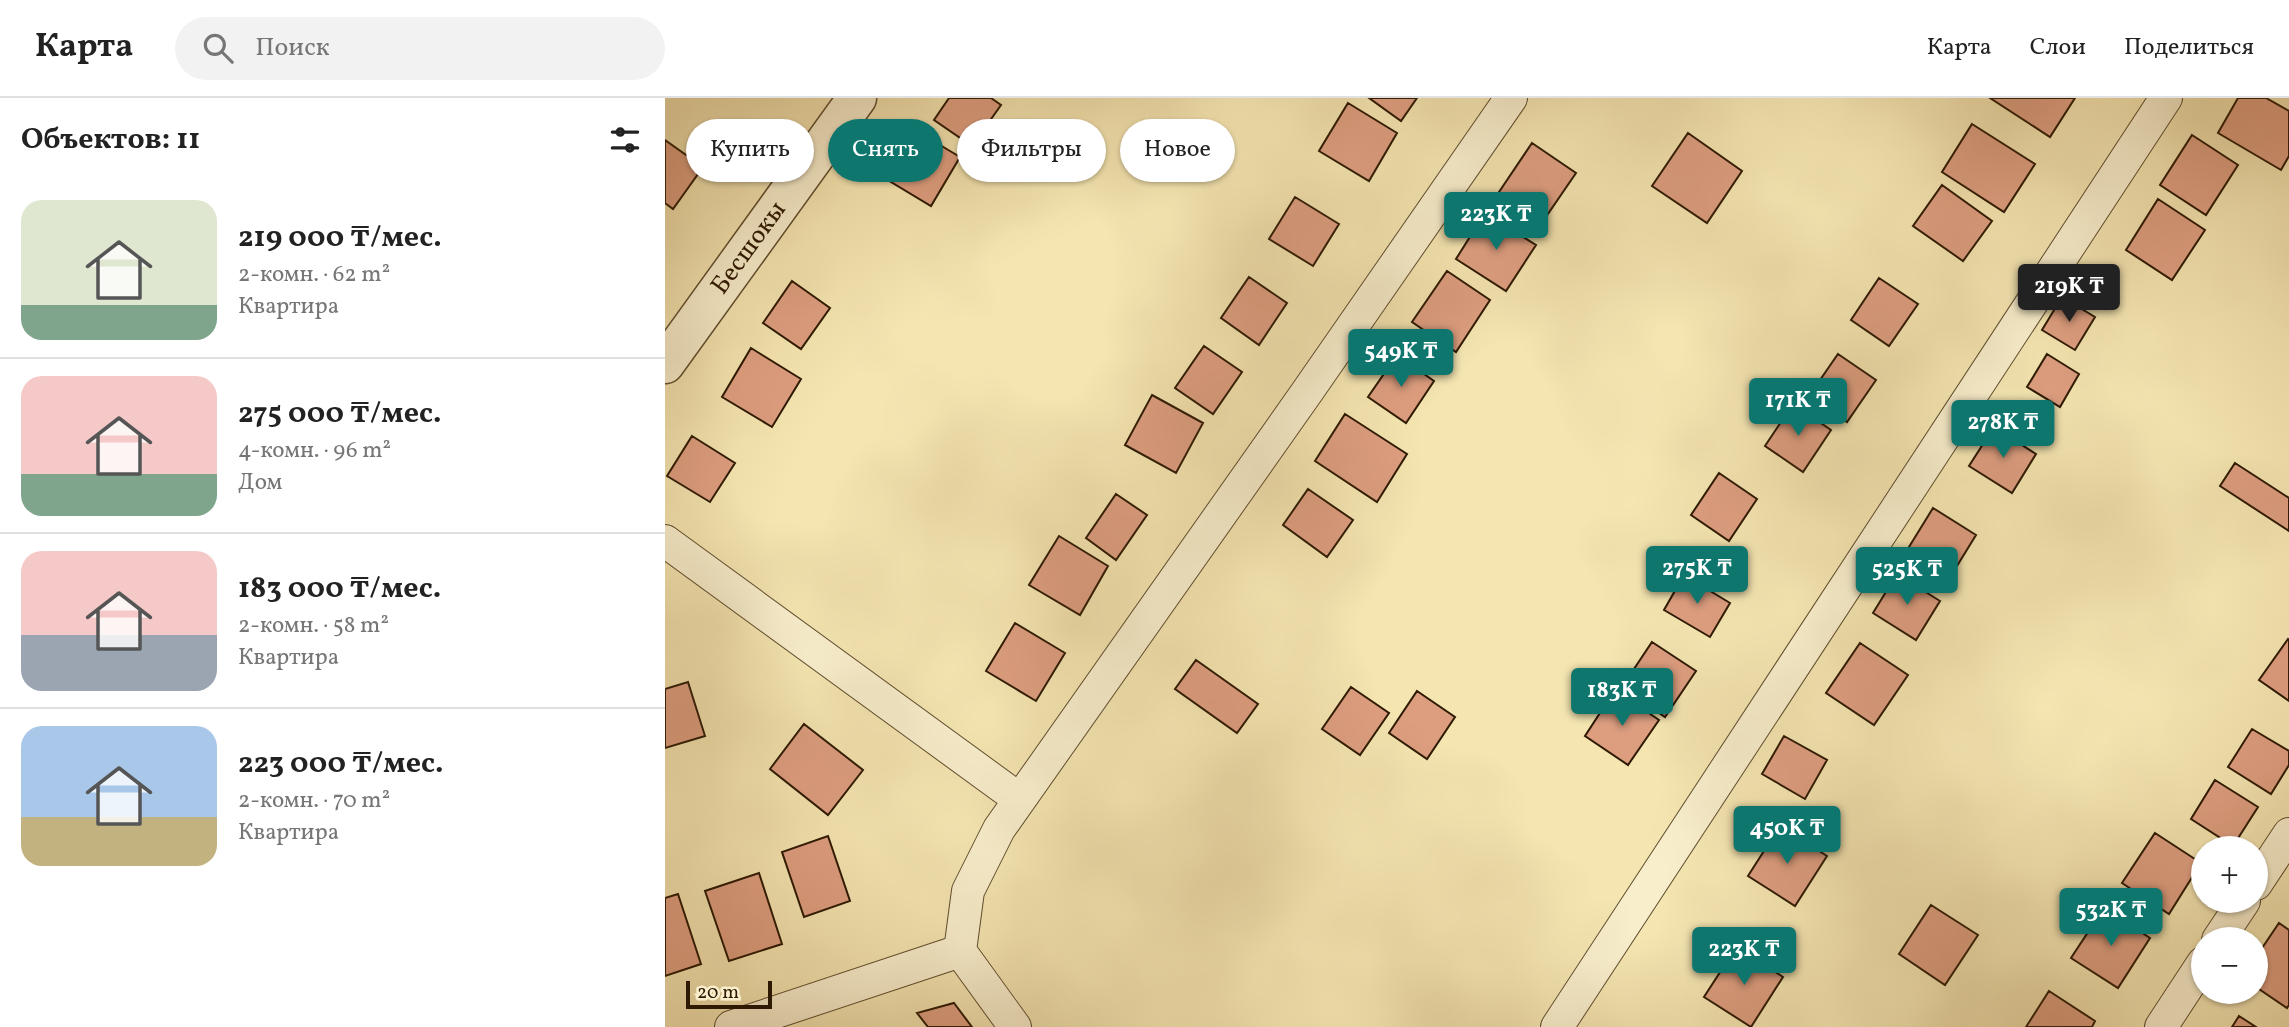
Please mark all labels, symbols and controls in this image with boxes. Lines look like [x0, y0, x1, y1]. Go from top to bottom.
search box [175, 17, 665, 80]
text: Карта [35, 25, 133, 71]
icon: search [199, 29, 237, 67]
text: Поиск [255, 30, 330, 66]
text: Карта [1927, 31, 1992, 65]
text: Слои [2030, 31, 2086, 65]
text: Поделиться [2124, 31, 2254, 65]
text: Объектов: 11 [21, 119, 200, 161]
chip: Купить [686, 119, 814, 182]
chip: Снять [828, 119, 943, 182]
chip: Фильтры [957, 119, 1106, 182]
chip: Новое [1120, 119, 1235, 182]
icon: filters [606, 121, 644, 159]
pin: 223K ₸ [1439, 192, 1553, 252]
street label: Бесшокы [703, 194, 795, 302]
text: 223K ₸ [1460, 199, 1532, 231]
text: 219 000 ₸/мес. [238, 217, 442, 259]
icon: home [77, 228, 161, 312]
text: 2-комн. · 62 m² [238, 259, 390, 291]
pin: 219K ₸ [2012, 264, 2126, 324]
text: 219K ₸ [2034, 271, 2104, 303]
text: Квартира [238, 291, 339, 323]
pin: 549K ₸ [1344, 330, 1458, 389]
text: 549K ₸ [1364, 336, 1438, 368]
pin: 171K ₸ [1741, 378, 1855, 438]
text: 171K ₸ [1765, 385, 1831, 417]
text: 275 000 ₸/мес. [238, 393, 441, 435]
pin: 278K ₸ [1946, 400, 2060, 460]
icon: home [77, 404, 161, 488]
text: 278K ₸ [1967, 407, 2039, 439]
text: 4-комн. · 96 m² [238, 435, 391, 467]
text: Дом [238, 467, 282, 499]
pin: 275K ₸ [1640, 546, 1754, 606]
pin: 525K ₸ [1850, 547, 1964, 607]
text: 275K ₸ [1662, 553, 1732, 585]
text: 525K ₸ [1872, 554, 1942, 586]
text: 183 000 ₸/мес. [238, 568, 441, 610]
icon: home [77, 579, 161, 663]
text: 2-комн. · 58 m² [238, 610, 389, 642]
text: Квартира [238, 642, 339, 674]
pin: 183K ₸ [1565, 668, 1679, 728]
text: 183K ₸ [1587, 675, 1657, 707]
text: 223 000 ₸/мес. [238, 743, 444, 785]
icon: home [77, 754, 161, 838]
text: 2-комн. · 70 m² [238, 785, 390, 817]
pin: 450K ₸ [1730, 806, 1844, 866]
text: 450K ₸ [1750, 813, 1824, 845]
text: Квартира [238, 817, 339, 849]
map controls [2191, 836, 2268, 1004]
button: + [2191, 836, 2268, 913]
pin: 532K ₸ [2054, 888, 2168, 948]
text: 532K ₸ [2075, 895, 2147, 927]
button: − [2191, 927, 2268, 1004]
pin: 223K ₸ [1687, 928, 1801, 987]
text: 223K ₸ [1708, 934, 1780, 966]
scale bar [686, 978, 772, 1010]
text: 20 m [697, 980, 739, 1006]

